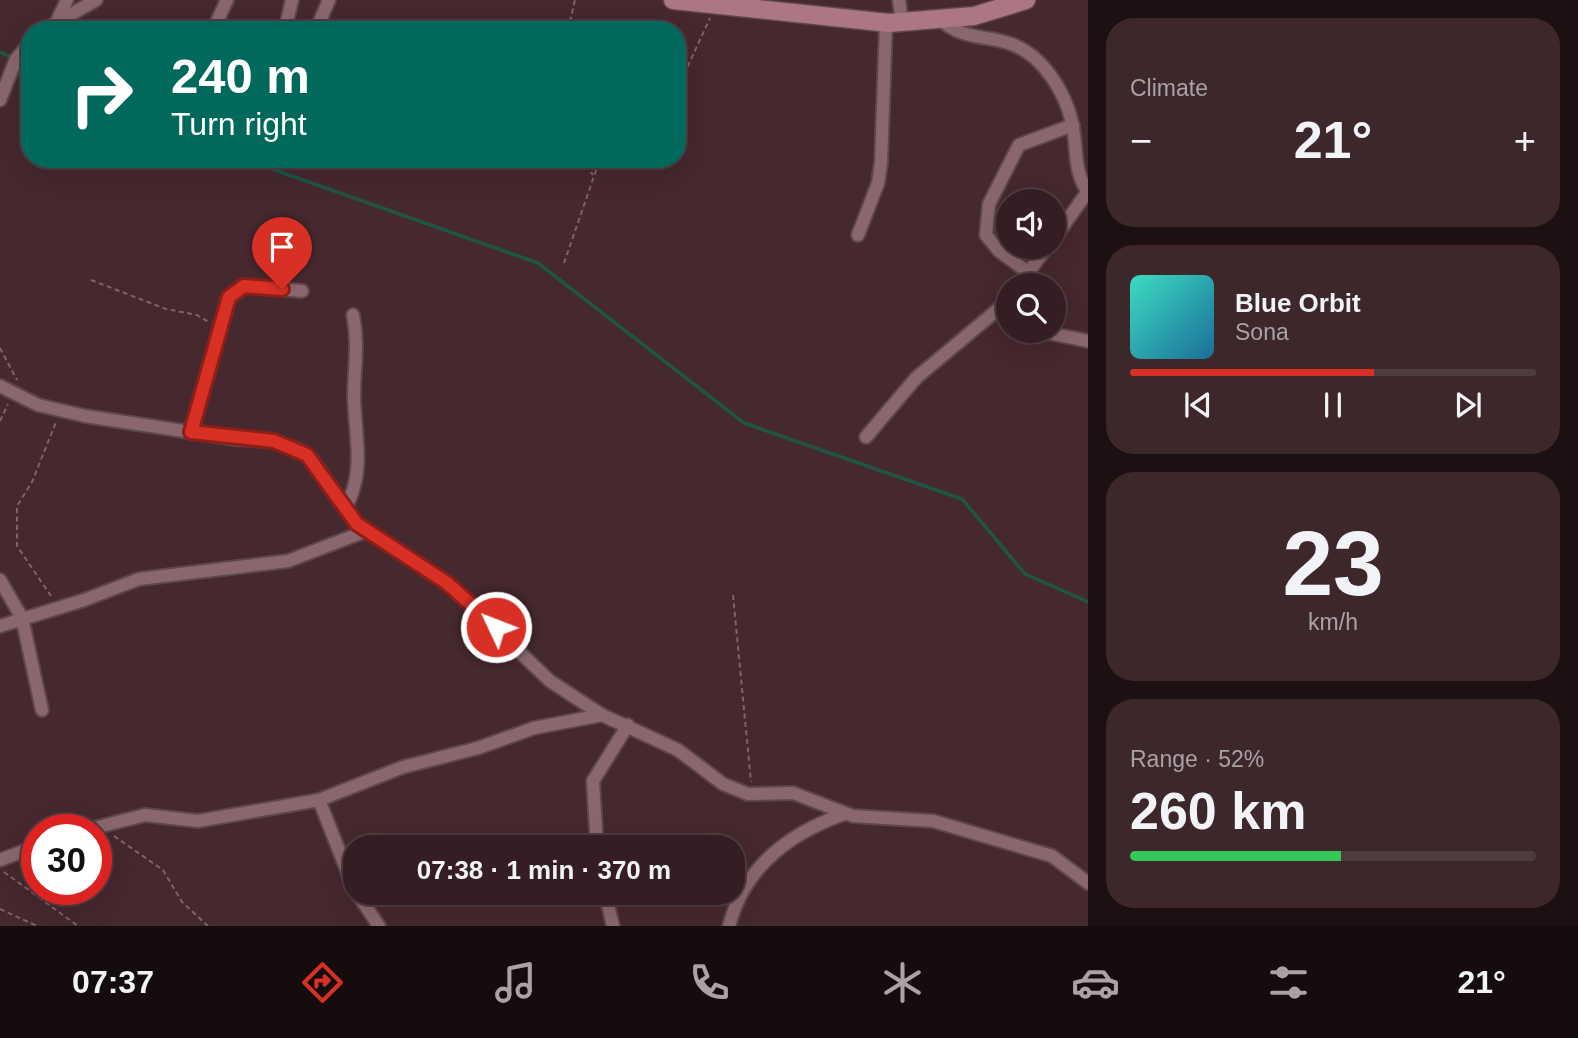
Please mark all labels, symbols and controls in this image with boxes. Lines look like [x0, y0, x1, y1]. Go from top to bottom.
icon: right [56, 49, 147, 140]
text: 240 m [171, 49, 310, 103]
text: Climate [1130, 75, 1208, 101]
text: Turn right [171, 106, 307, 142]
text: 21° [1294, 111, 1372, 169]
text: − [1130, 120, 1152, 162]
text: + [1514, 120, 1536, 162]
map controls [996, 189, 1066, 343]
button: sound [996, 189, 1066, 259]
pin [252, 217, 312, 289]
icon: arrive [263, 228, 301, 266]
button: search [996, 273, 1066, 343]
text: Blue Orbit [1235, 288, 1361, 318]
text: Sona [1235, 319, 1289, 345]
icon: previous [1179, 386, 1217, 424]
icon: pause [1314, 386, 1352, 424]
icon: next [1449, 386, 1487, 424]
text: 23 [1282, 513, 1384, 614]
position arrow [459, 590, 533, 664]
text: km/h [1308, 609, 1358, 635]
text: Range · 52% [1130, 746, 1264, 772]
text: 260 km [1130, 782, 1306, 840]
speed limit sign: 30 [21, 814, 112, 905]
text: 07:38 · 1 min · 370 m [417, 855, 671, 885]
icon: directions [298, 958, 347, 1007]
icon: music [491, 958, 540, 1007]
icon: phone [685, 958, 734, 1007]
icon: climate [878, 958, 927, 1007]
icon: car [1071, 958, 1120, 1007]
icon: filters [1264, 958, 1313, 1007]
text: 07:37 [72, 964, 154, 1000]
text: 21° [1457, 964, 1506, 1000]

